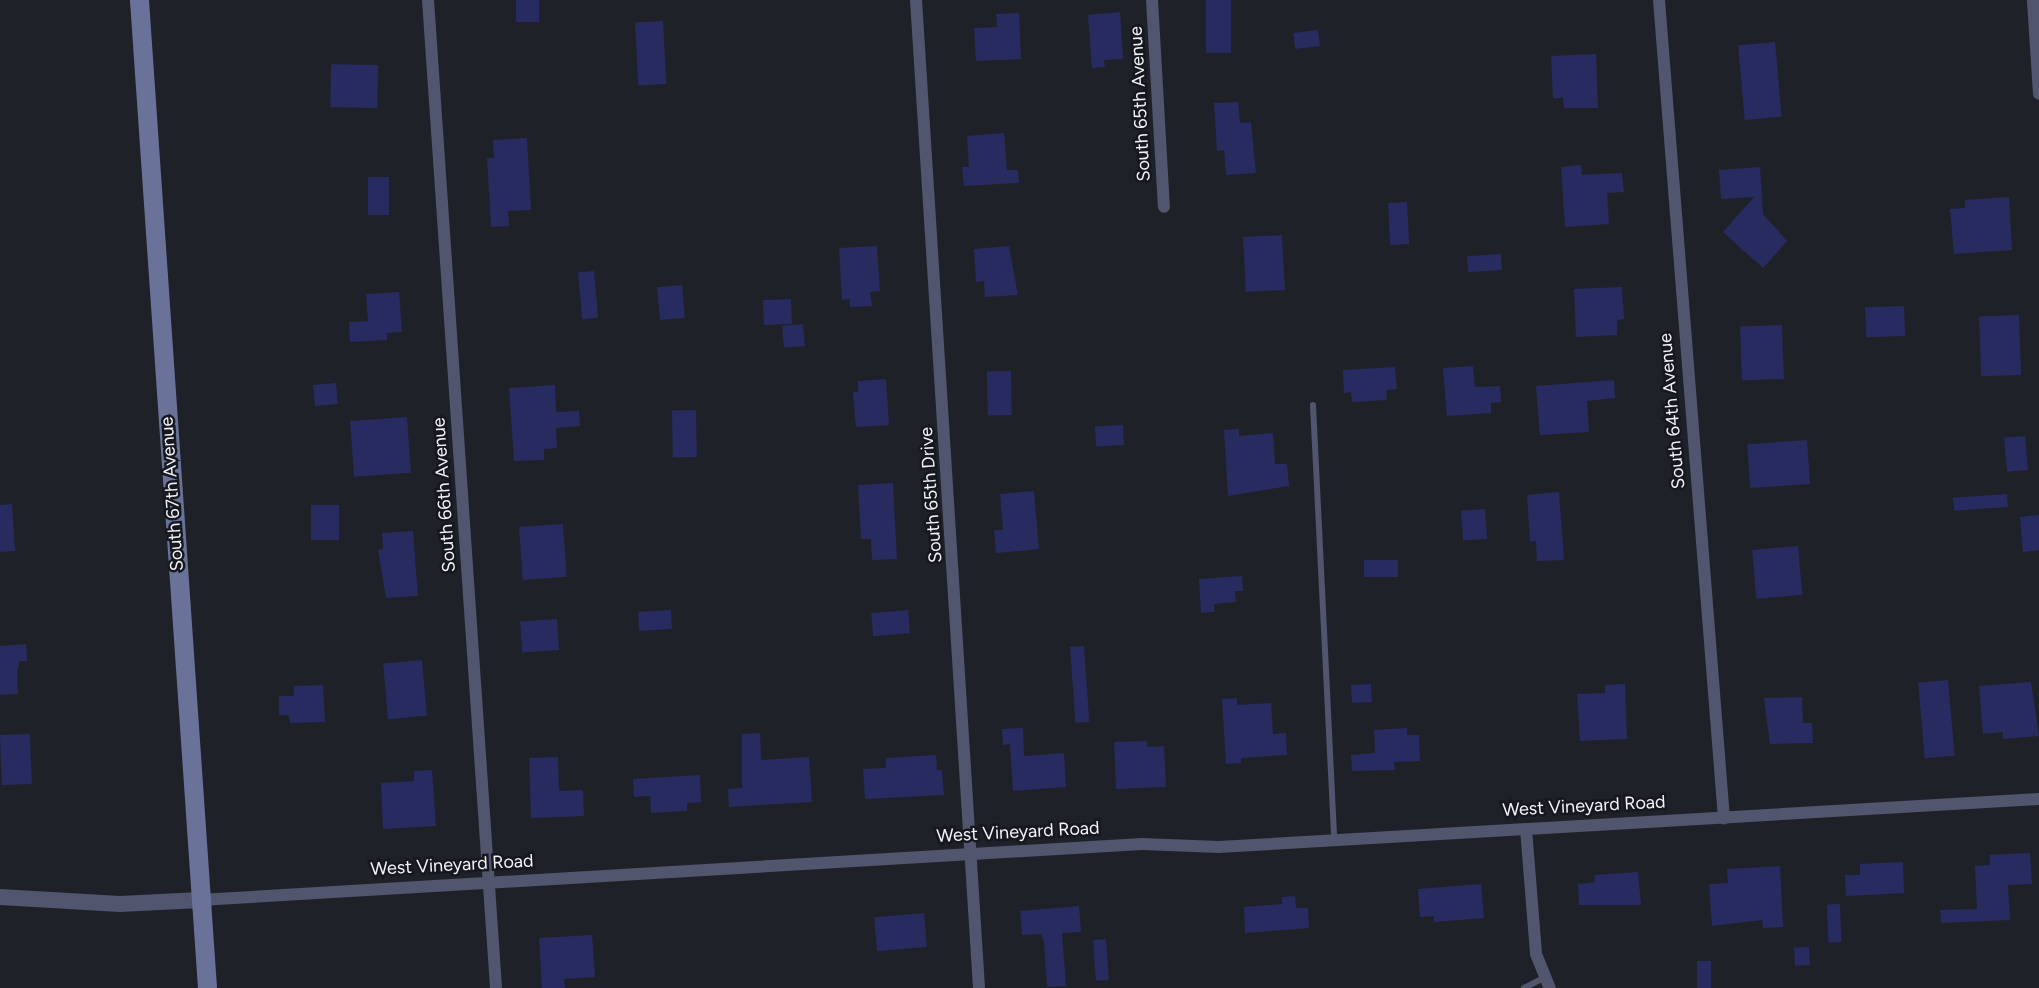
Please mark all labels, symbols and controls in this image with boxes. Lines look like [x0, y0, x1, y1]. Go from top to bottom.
street label: South 65th Avenue [1125, 26, 1155, 182]
street label: South 64th Avenue [1654, 332, 1690, 490]
street label: South 67th Avenue [156, 416, 188, 572]
street label: South 66th Avenue [428, 417, 460, 573]
street label: South 65th Drive [915, 426, 947, 564]
street label: West Vineyard Road [1502, 791, 1666, 821]
street label: West Vineyard Road [936, 817, 1100, 847]
street label: West Vineyard Road [370, 850, 534, 880]

